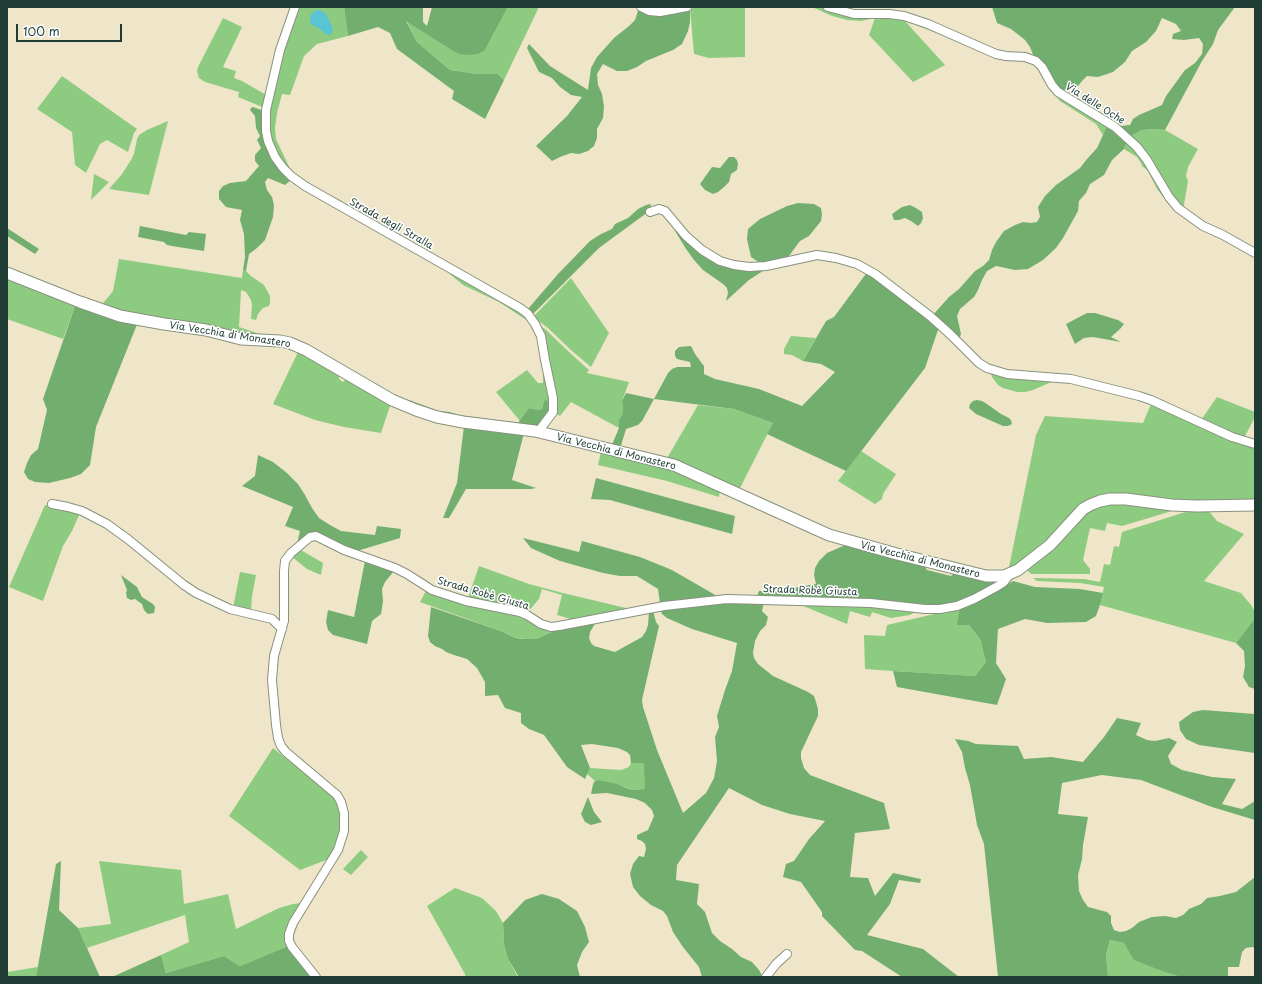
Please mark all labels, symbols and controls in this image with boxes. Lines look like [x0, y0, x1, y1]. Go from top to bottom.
scale bar [18, 16, 124, 42]
text: 100 m [23, 22, 60, 40]
street label: Via delle Oche [1063, 81, 1127, 127]
street label: Strada degli Stralla [347, 196, 435, 252]
street label: Via Vecchia di Monastero [169, 319, 291, 351]
street label: Via Vecchia di Monastero [555, 431, 677, 473]
street label: Via Vecchia di Monastero [859, 539, 981, 581]
street label: Strada Robè Giusta [436, 575, 530, 613]
street label: Strada Robè Giusta [762, 583, 858, 599]

